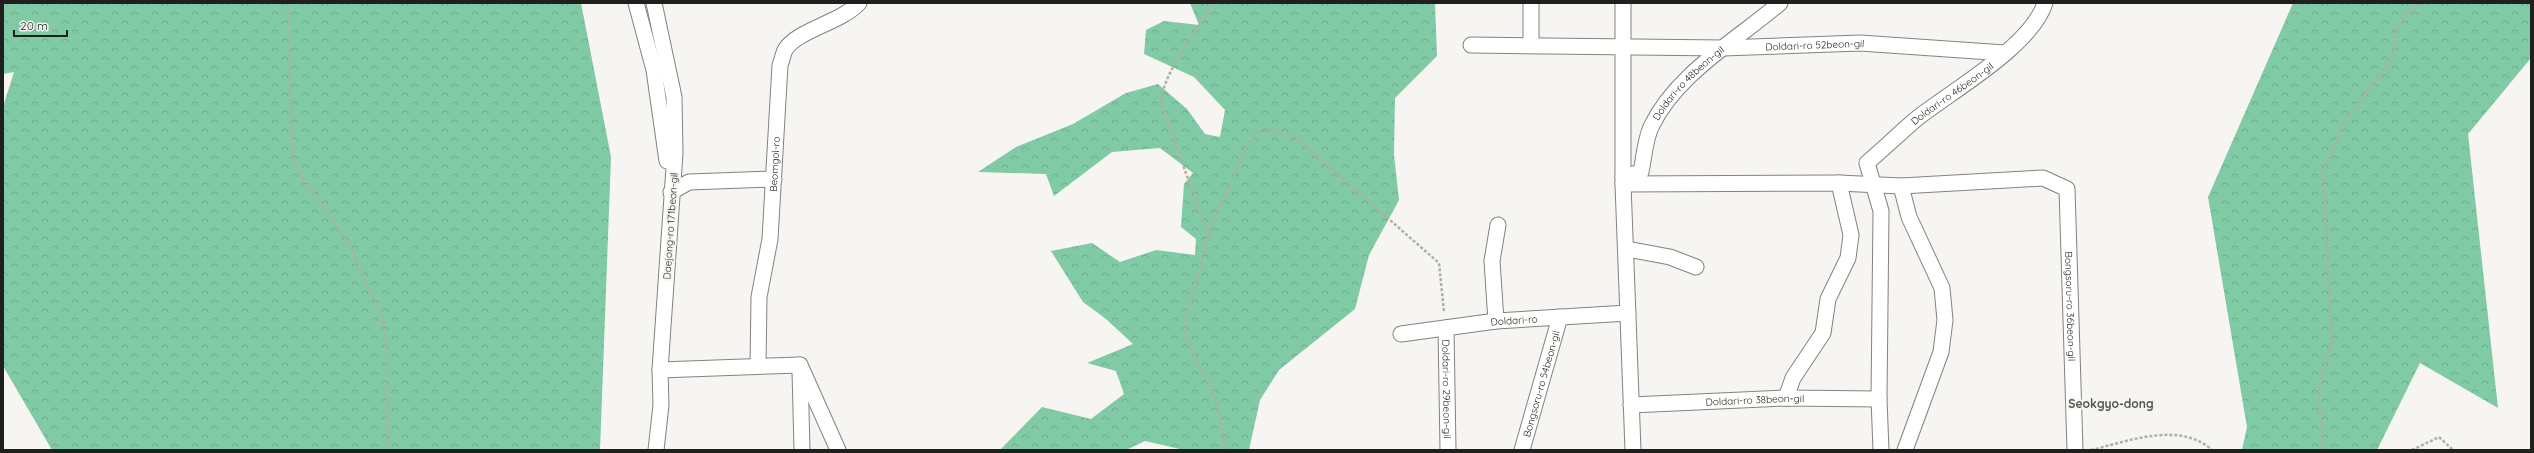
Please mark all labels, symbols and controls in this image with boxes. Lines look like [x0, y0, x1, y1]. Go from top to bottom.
scale bar [14, 12, 67, 38]
text: 20 m [20, 18, 48, 33]
street label: Doldari-ro 52beon-gil [1765, 37, 1865, 53]
street label: Doldari-ro 48beon-gil [1650, 43, 1727, 123]
street label: Doldari-ro 46beon-gil [1908, 60, 1996, 128]
street label: Beomgol-ro [767, 136, 783, 192]
street label: Daejong-ro 171beon-gil [660, 172, 681, 280]
street label: Bongsoru-ro 36beon-gil [2062, 251, 2078, 361]
street label: Doldari-ro [1490, 312, 1538, 329]
street label: Bongsoru-ro 54beon-gil [1520, 329, 1563, 438]
street label: Doldari-ro 29beon-gil [1439, 339, 1454, 439]
street label: Doldari-ro 38beon-gil [1705, 392, 1804, 409]
district label: Seokgyo-dong [2068, 396, 2154, 411]

